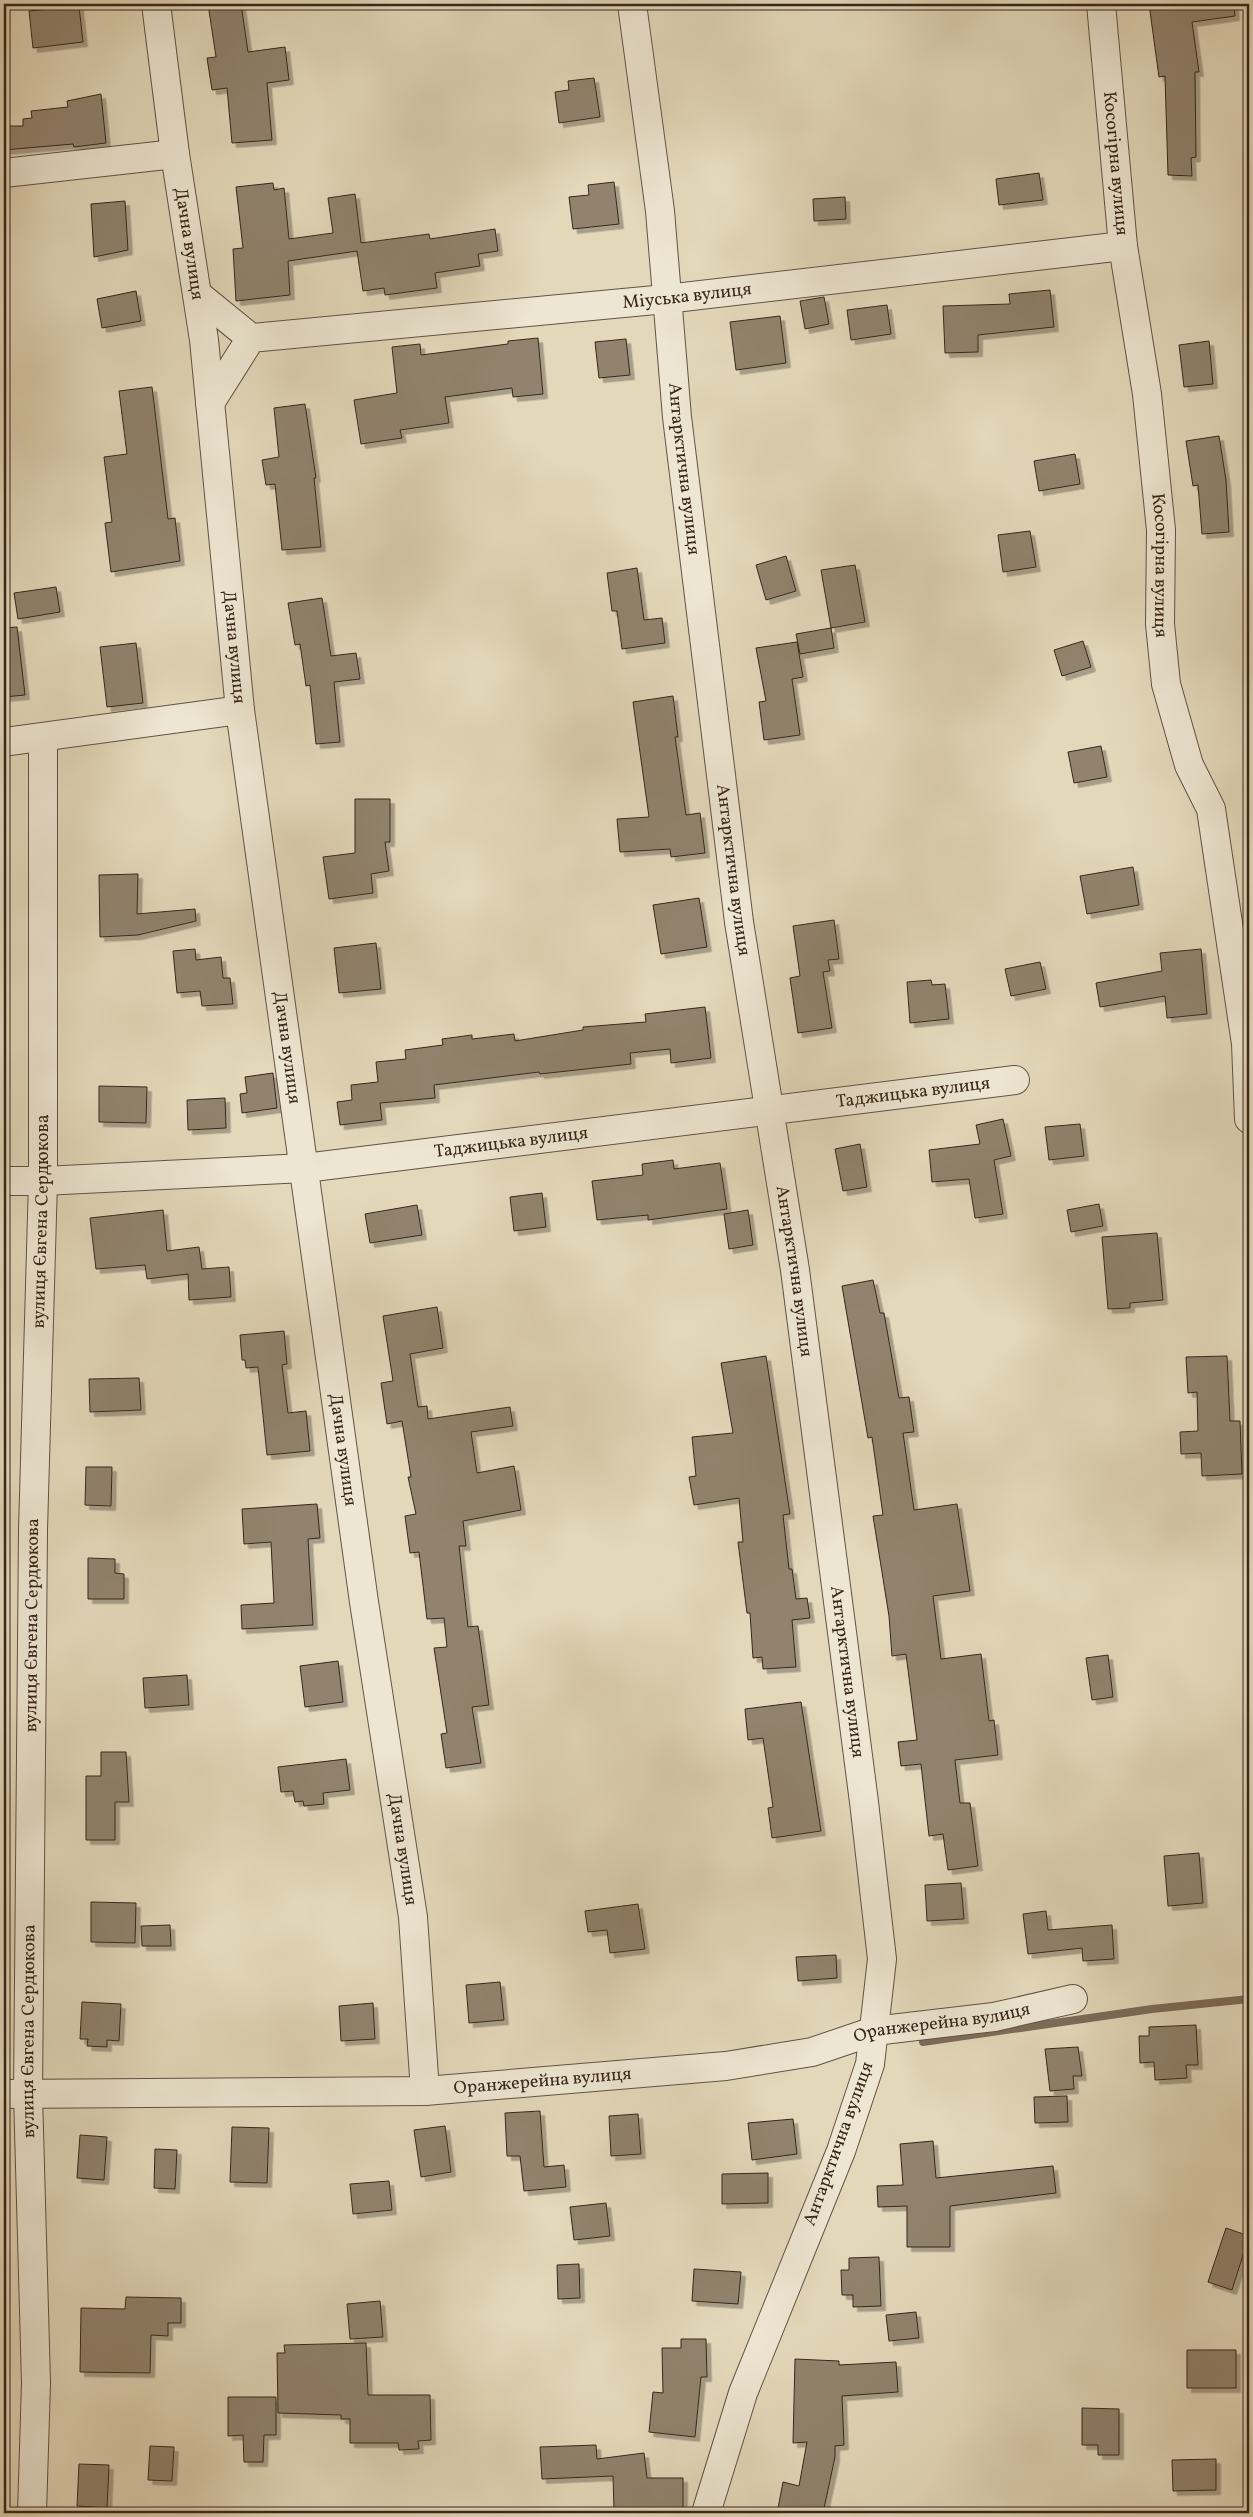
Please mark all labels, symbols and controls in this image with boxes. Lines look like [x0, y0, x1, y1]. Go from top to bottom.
street label: Косогірна вулиця [1096, 90, 1134, 237]
street label: Дачна вулиця [168, 186, 210, 302]
street label: Міуська вулиця [621, 277, 753, 316]
street label: Антарктична вулиця [662, 382, 706, 556]
street label: Косогірна вулиця [1145, 492, 1174, 639]
street label: Дачна вулиця [216, 589, 252, 705]
street label: Антарктична вулиця [710, 783, 757, 958]
street label: Дачна вулиця [267, 990, 307, 1105]
street label: Таджицька вулиця [835, 1071, 991, 1115]
street label: вулиця Євгена Сердюкова [26, 1114, 56, 1329]
street label: Таджицька вулиця [433, 1121, 590, 1164]
street label: Антарктична вулиця [769, 1184, 819, 1359]
street label: Дачна вулиця [323, 1392, 363, 1508]
street label: вулиця Євгена Сердюкова [19, 1518, 46, 1732]
street label: Антарктична вулиця [824, 1584, 871, 1759]
street label: Дачна вулиця [381, 1791, 424, 1907]
street label: вулиця Євгена Сердюкова [15, 1924, 42, 2139]
street label: Оранжерейна вулиця [850, 1997, 1033, 2050]
street label: Антарктична вулиця [798, 2058, 880, 2230]
street label: Оранжерейна вулиця [453, 2061, 633, 2101]

